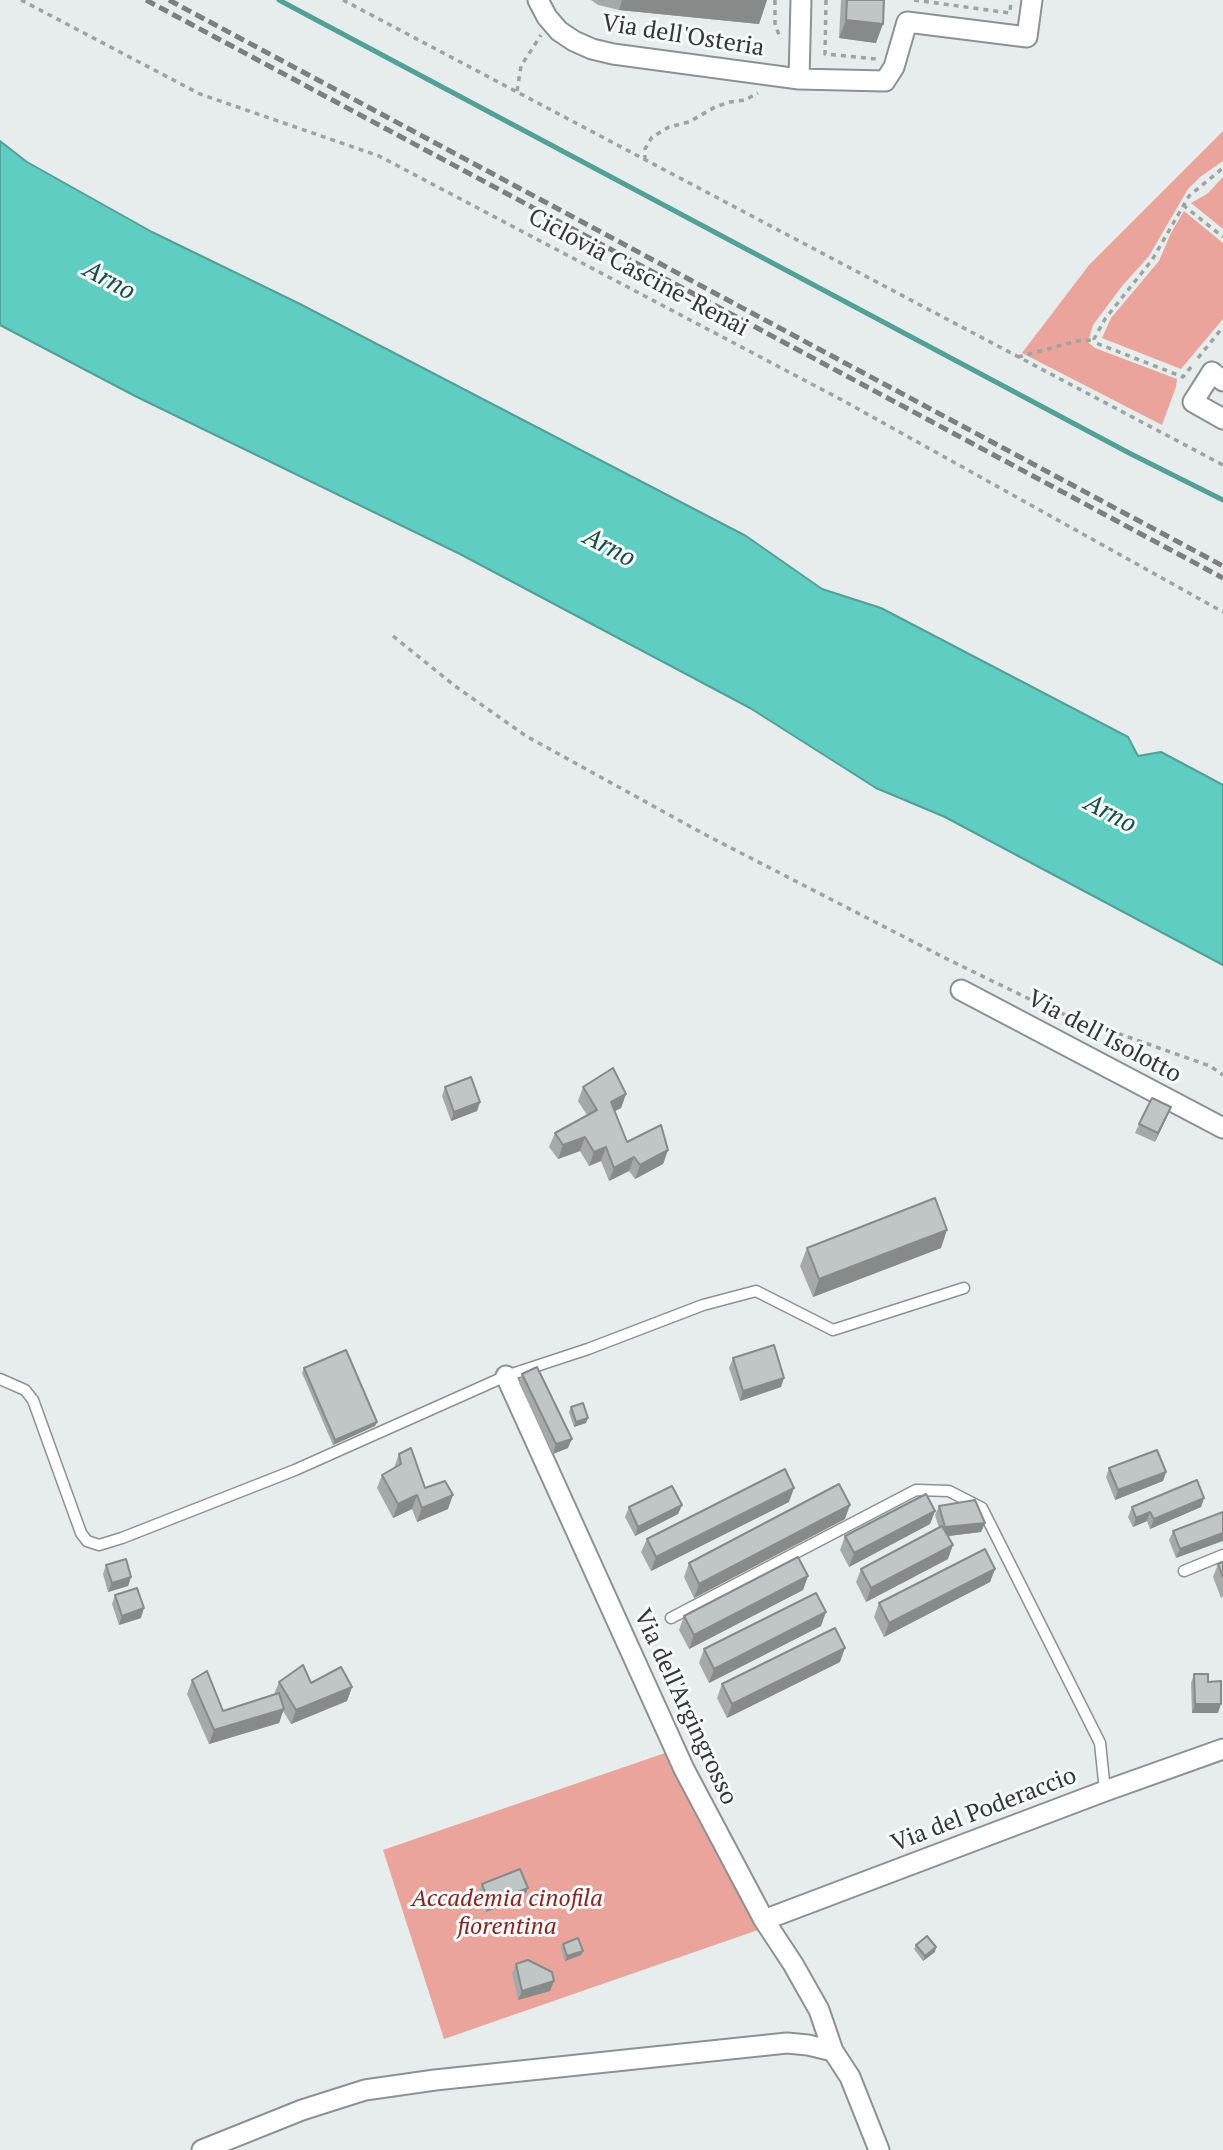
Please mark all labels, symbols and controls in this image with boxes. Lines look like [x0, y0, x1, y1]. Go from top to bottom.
street label: Via dell'Osteria [600, 9, 766, 63]
street label: Ciclovia Cascine-Renai [523, 203, 753, 343]
water label: Arno [78, 254, 140, 308]
water label: Arno [578, 521, 640, 575]
water label: Arno [1079, 787, 1141, 841]
street label: Via dell'Isolotto [1022, 984, 1186, 1090]
street label: Via dell'Argingrosso [627, 1605, 743, 1809]
street label: Via del Poderaccio [887, 1761, 1081, 1859]
park label: Accademia cinofila fiorentina [411, 1885, 603, 1941]

